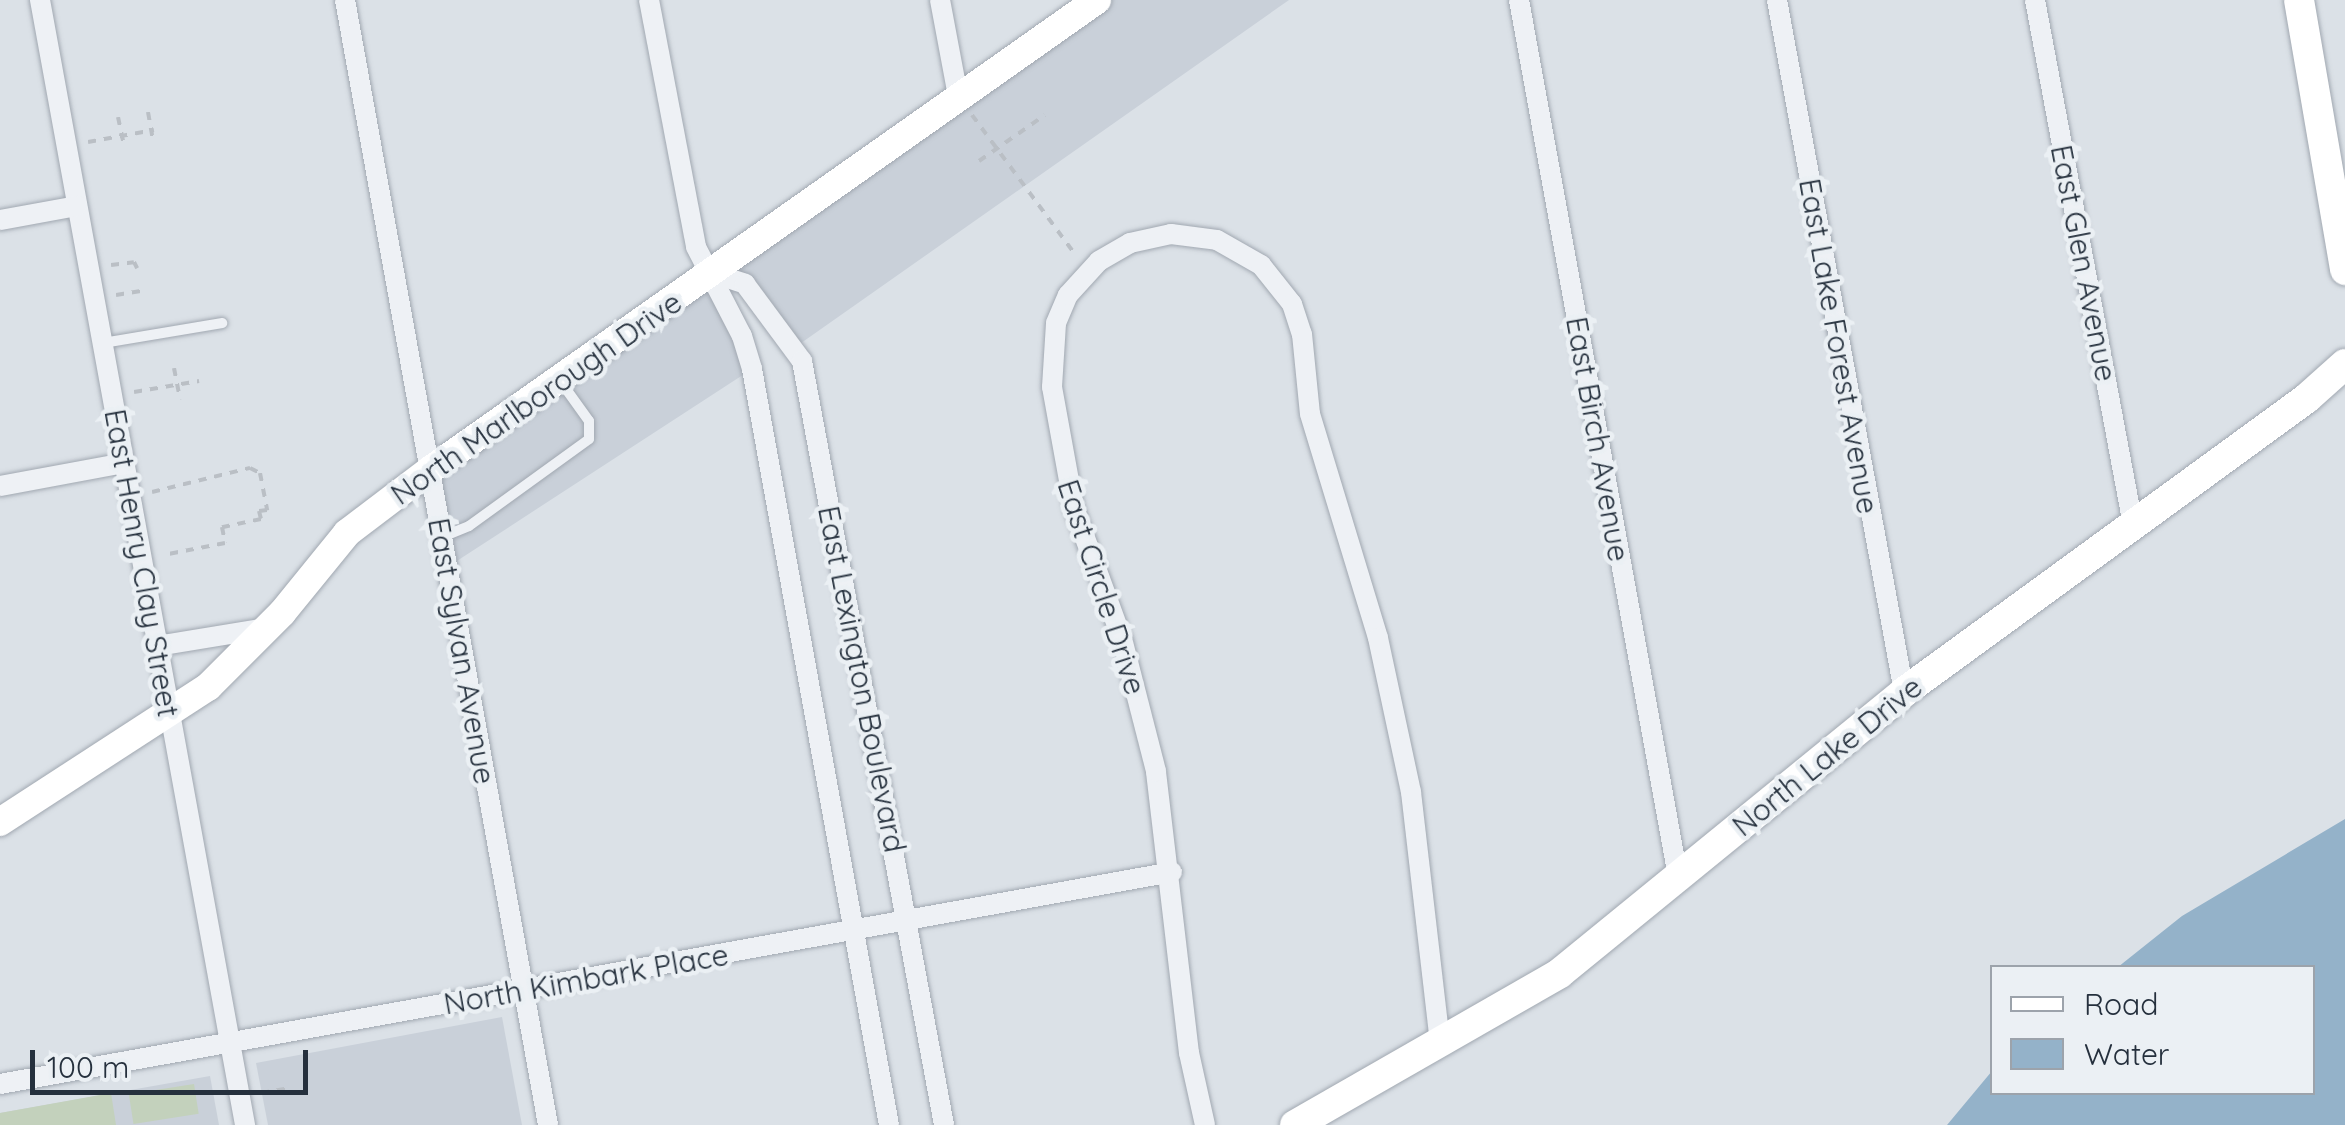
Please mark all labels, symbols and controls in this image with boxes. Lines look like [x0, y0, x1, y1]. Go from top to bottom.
street label: East Glen Avenue [2043, 142, 2125, 384]
street label: East Lake Forest Avenue [1792, 176, 1886, 516]
street label: North Marlborough Drive [384, 284, 688, 512]
street label: East Birch Avenue [1559, 314, 1637, 564]
street label: East Henry Clay Street [97, 406, 187, 720]
street label: East Circle Drive [1050, 475, 1154, 699]
street label: East Lexington Boulevard [811, 503, 913, 855]
street label: East Sylvan Avenue [421, 515, 503, 787]
street label: North Lake Drive [1725, 668, 1929, 844]
street label: North Kimbark Place [441, 936, 731, 1022]
legend [1990, 965, 2315, 1095]
text: Road [2084, 985, 2158, 1023]
scale bar [35, 1030, 312, 1092]
text: Water [2084, 1035, 2169, 1073]
text: 100 m [47, 1048, 129, 1086]

